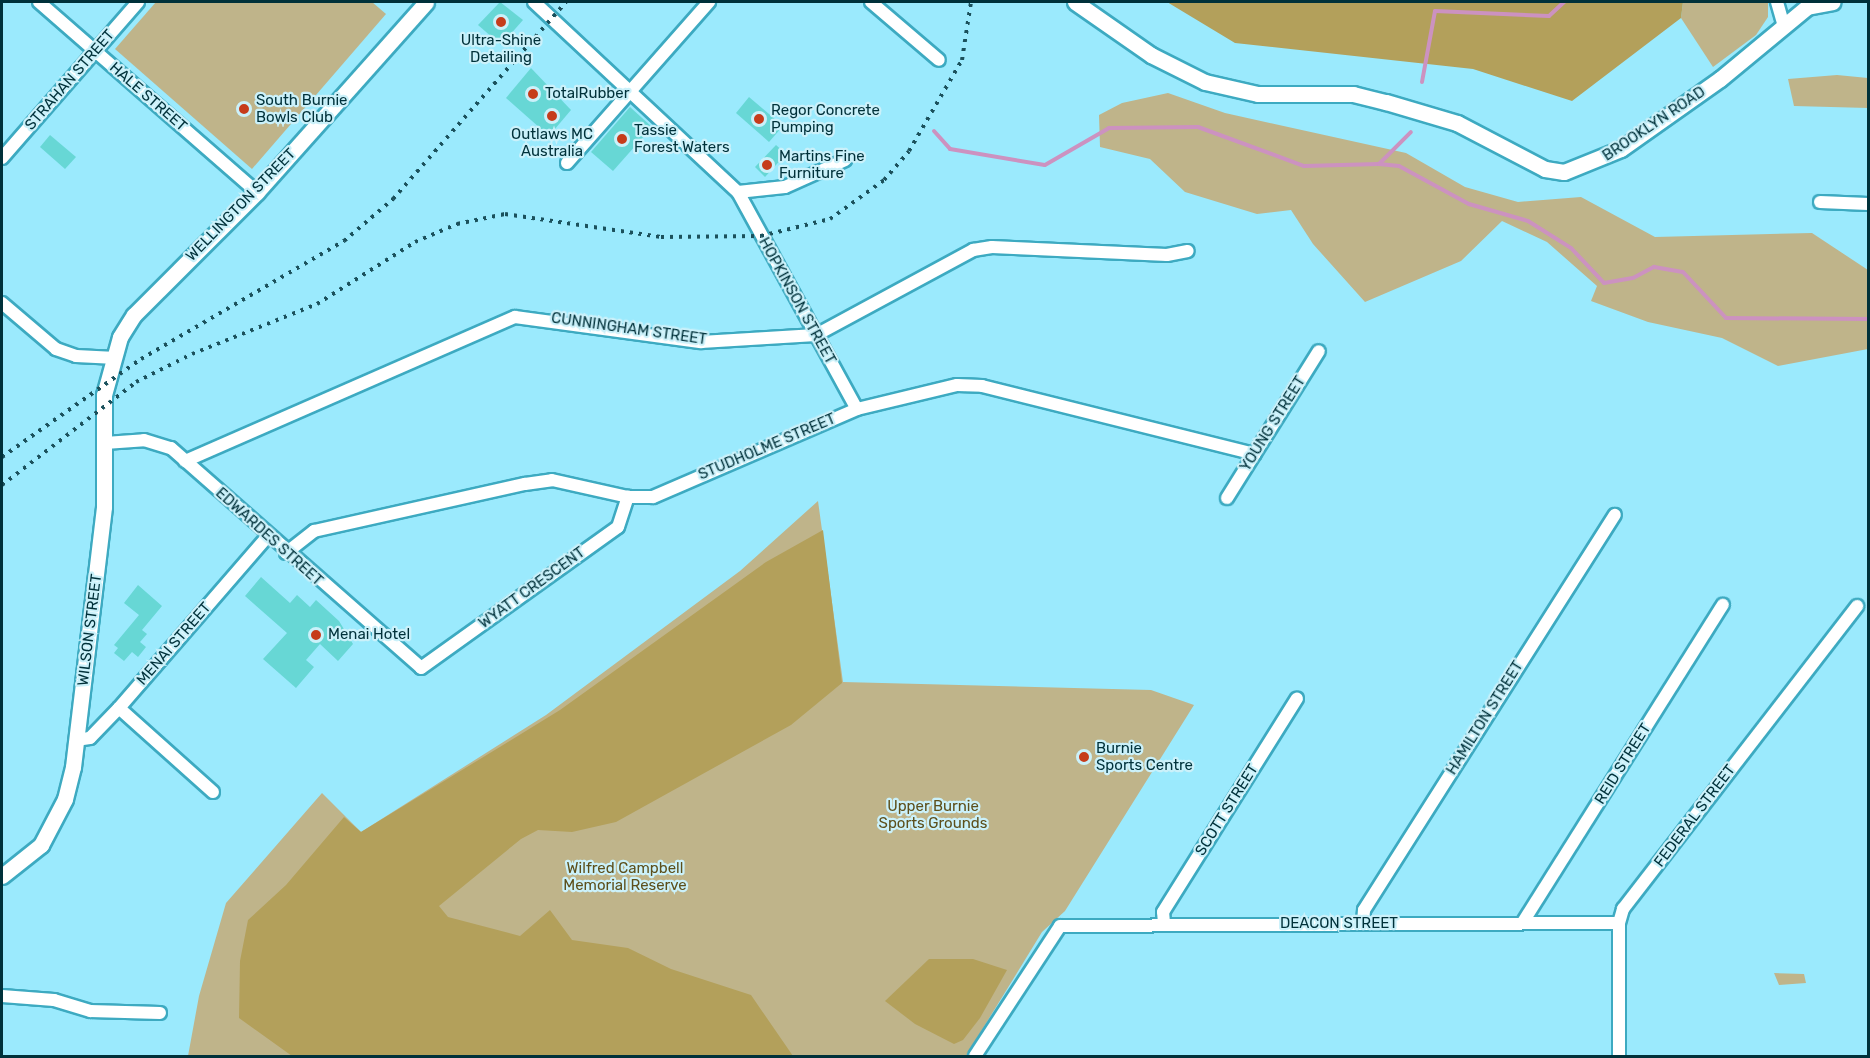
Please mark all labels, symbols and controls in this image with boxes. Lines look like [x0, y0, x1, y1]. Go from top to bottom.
marker: Ultra-Shine Detailing [494, 15, 508, 29]
street label: STRAHAN STREET [21, 26, 119, 134]
place label: Ultra-Shine Detailing [461, 31, 541, 66]
street label: HALE STREET [106, 59, 190, 135]
street label: BROOKLYN ROAD [1599, 83, 1709, 165]
place label: TotalRubber [545, 85, 629, 103]
marker: TotalRubber [526, 87, 540, 101]
place label: South Burnie Bowls Club [256, 91, 348, 126]
place label: Regor Concrete Pumping [771, 101, 880, 136]
marker: South Burnie Bowls Club [237, 102, 251, 116]
marker: Outlaws MC Australia [545, 109, 559, 123]
marker: Regor Concrete Pumping [752, 112, 766, 126]
place label: Tassie Forest Waters [634, 121, 730, 156]
place label: Outlaws MC Australia [511, 125, 593, 160]
marker: Tassie Forest Waters [615, 132, 629, 146]
street label: WELLINGTON STREET [182, 145, 300, 265]
place label: Martins Fine Furniture [779, 147, 865, 182]
marker: Martins Fine Furniture [760, 158, 774, 172]
street label: HOPKINSON STREET [755, 234, 839, 368]
street label: CUNNINGHAM STREET [550, 309, 708, 349]
street label: YOUNG STREET [1237, 373, 1309, 475]
street label: STUDHOLME STREET [696, 410, 838, 484]
street label: EDWARDES STREET [212, 484, 326, 590]
street label: WYATT CRESCENT [475, 543, 589, 633]
street label: WILSON STREET [74, 573, 106, 687]
street label: MENAI STREET [133, 599, 215, 689]
place label: Menai Hotel [328, 626, 410, 644]
marker: Menai Hotel [309, 628, 323, 642]
street label: HAMILTON STREET [1443, 658, 1527, 778]
street label: REID STREET [1591, 720, 1655, 808]
place label: Burnie Sports Centre [1096, 739, 1193, 774]
marker: Burnie Sports Centre [1077, 750, 1091, 764]
street label: SCOTT STREET [1192, 761, 1262, 859]
street label: FEDERAL STREET [1651, 761, 1739, 871]
park label: Upper Burnie Sports Grounds [879, 797, 987, 832]
park label: Wilfred Campbell Memorial Reserve [563, 859, 687, 894]
street label: DEACON STREET [1280, 915, 1398, 933]

